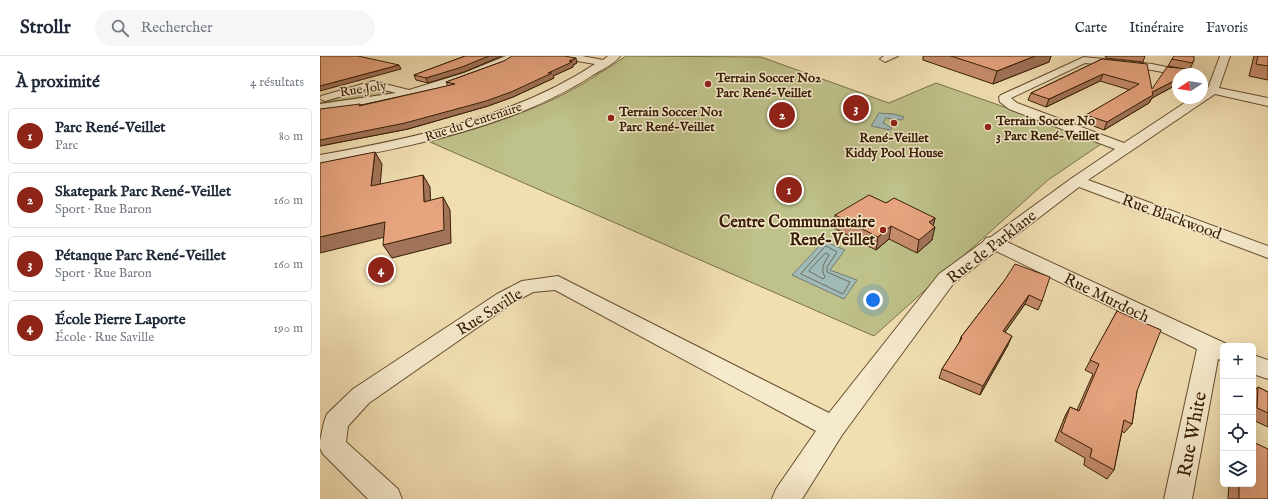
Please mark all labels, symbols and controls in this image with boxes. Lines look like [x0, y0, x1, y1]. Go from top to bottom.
search box [95, 10, 375, 46]
text: Strollr [20, 16, 71, 40]
icon: search [109, 17, 131, 39]
text: Rechercher [141, 18, 213, 37]
text: Carte [1075, 19, 1107, 37]
text: Itinéraire [1129, 19, 1184, 37]
text: Favoris [1206, 19, 1248, 37]
north arrow [1172, 68, 1208, 104]
place label: Terrain Soccer No2 Parc René-Veillet [715, 70, 821, 102]
text: À proximité [16, 72, 100, 93]
text: 4 résultats [250, 74, 304, 91]
street label: Rue Joly [339, 77, 388, 102]
marker: Terrain Soccer No2 Parc René-Veillet [703, 79, 713, 89]
pin: 3 [843, 93, 869, 123]
street label: Rue du Centenaire [423, 99, 524, 146]
pin: 2 [769, 100, 795, 130]
place label: Terrain Soccer No1 Parc René-Veillet [618, 104, 723, 136]
marker: Terrain Soccer No1 Parc René-Veillet [606, 113, 616, 123]
place label: Terrain Soccer No 3 Parc René-Veillet [995, 113, 1100, 145]
text: Parc René-Veillet [55, 118, 165, 137]
marker: René-Veillet Kiddy Pool House [889, 118, 899, 128]
marker: Terrain Soccer No 3 Parc René-Veillet [983, 122, 993, 132]
text: 1 [28, 128, 32, 145]
text: 80 m [279, 128, 303, 145]
place label: René-Veillet Kiddy Pool House [845, 130, 943, 162]
text: Parc [55, 137, 78, 154]
pin: 1 [776, 175, 802, 205]
text: Skatepark Parc René-Veillet [55, 182, 231, 201]
street label: Rue Blackwood [1119, 191, 1224, 245]
text: 2 [27, 192, 33, 209]
text: 160 m [273, 192, 303, 209]
text: Sport · Rue Baron [55, 201, 152, 218]
street label: Rue de Parklane [943, 206, 1041, 289]
place label: Centre Communautaire René-Veillet [719, 213, 876, 251]
marker: Centre Communautaire René-Veillet [878, 225, 888, 235]
text: Pétanque Parc René-Veillet [55, 246, 226, 265]
pin: 4 [368, 255, 394, 285]
text: 3 [28, 256, 32, 273]
text: 160 m [273, 256, 303, 273]
text: Sport · Rue Baron [55, 265, 152, 282]
street label: Rue Murdoch [1060, 269, 1153, 328]
street label: Rue Saville [454, 285, 527, 341]
your location [863, 290, 883, 310]
text: École Pierre Laporte [55, 310, 186, 329]
text: 4 [27, 320, 33, 337]
text: 190 m [273, 320, 303, 337]
text: École · Rue Saville [55, 329, 154, 346]
map controls [1220, 343, 1256, 487]
button: + [1220, 343, 1256, 379]
button: − [1220, 379, 1256, 415]
street label: Rue White [1173, 389, 1213, 479]
button: locate [1220, 415, 1256, 451]
button: layers [1220, 451, 1256, 487]

